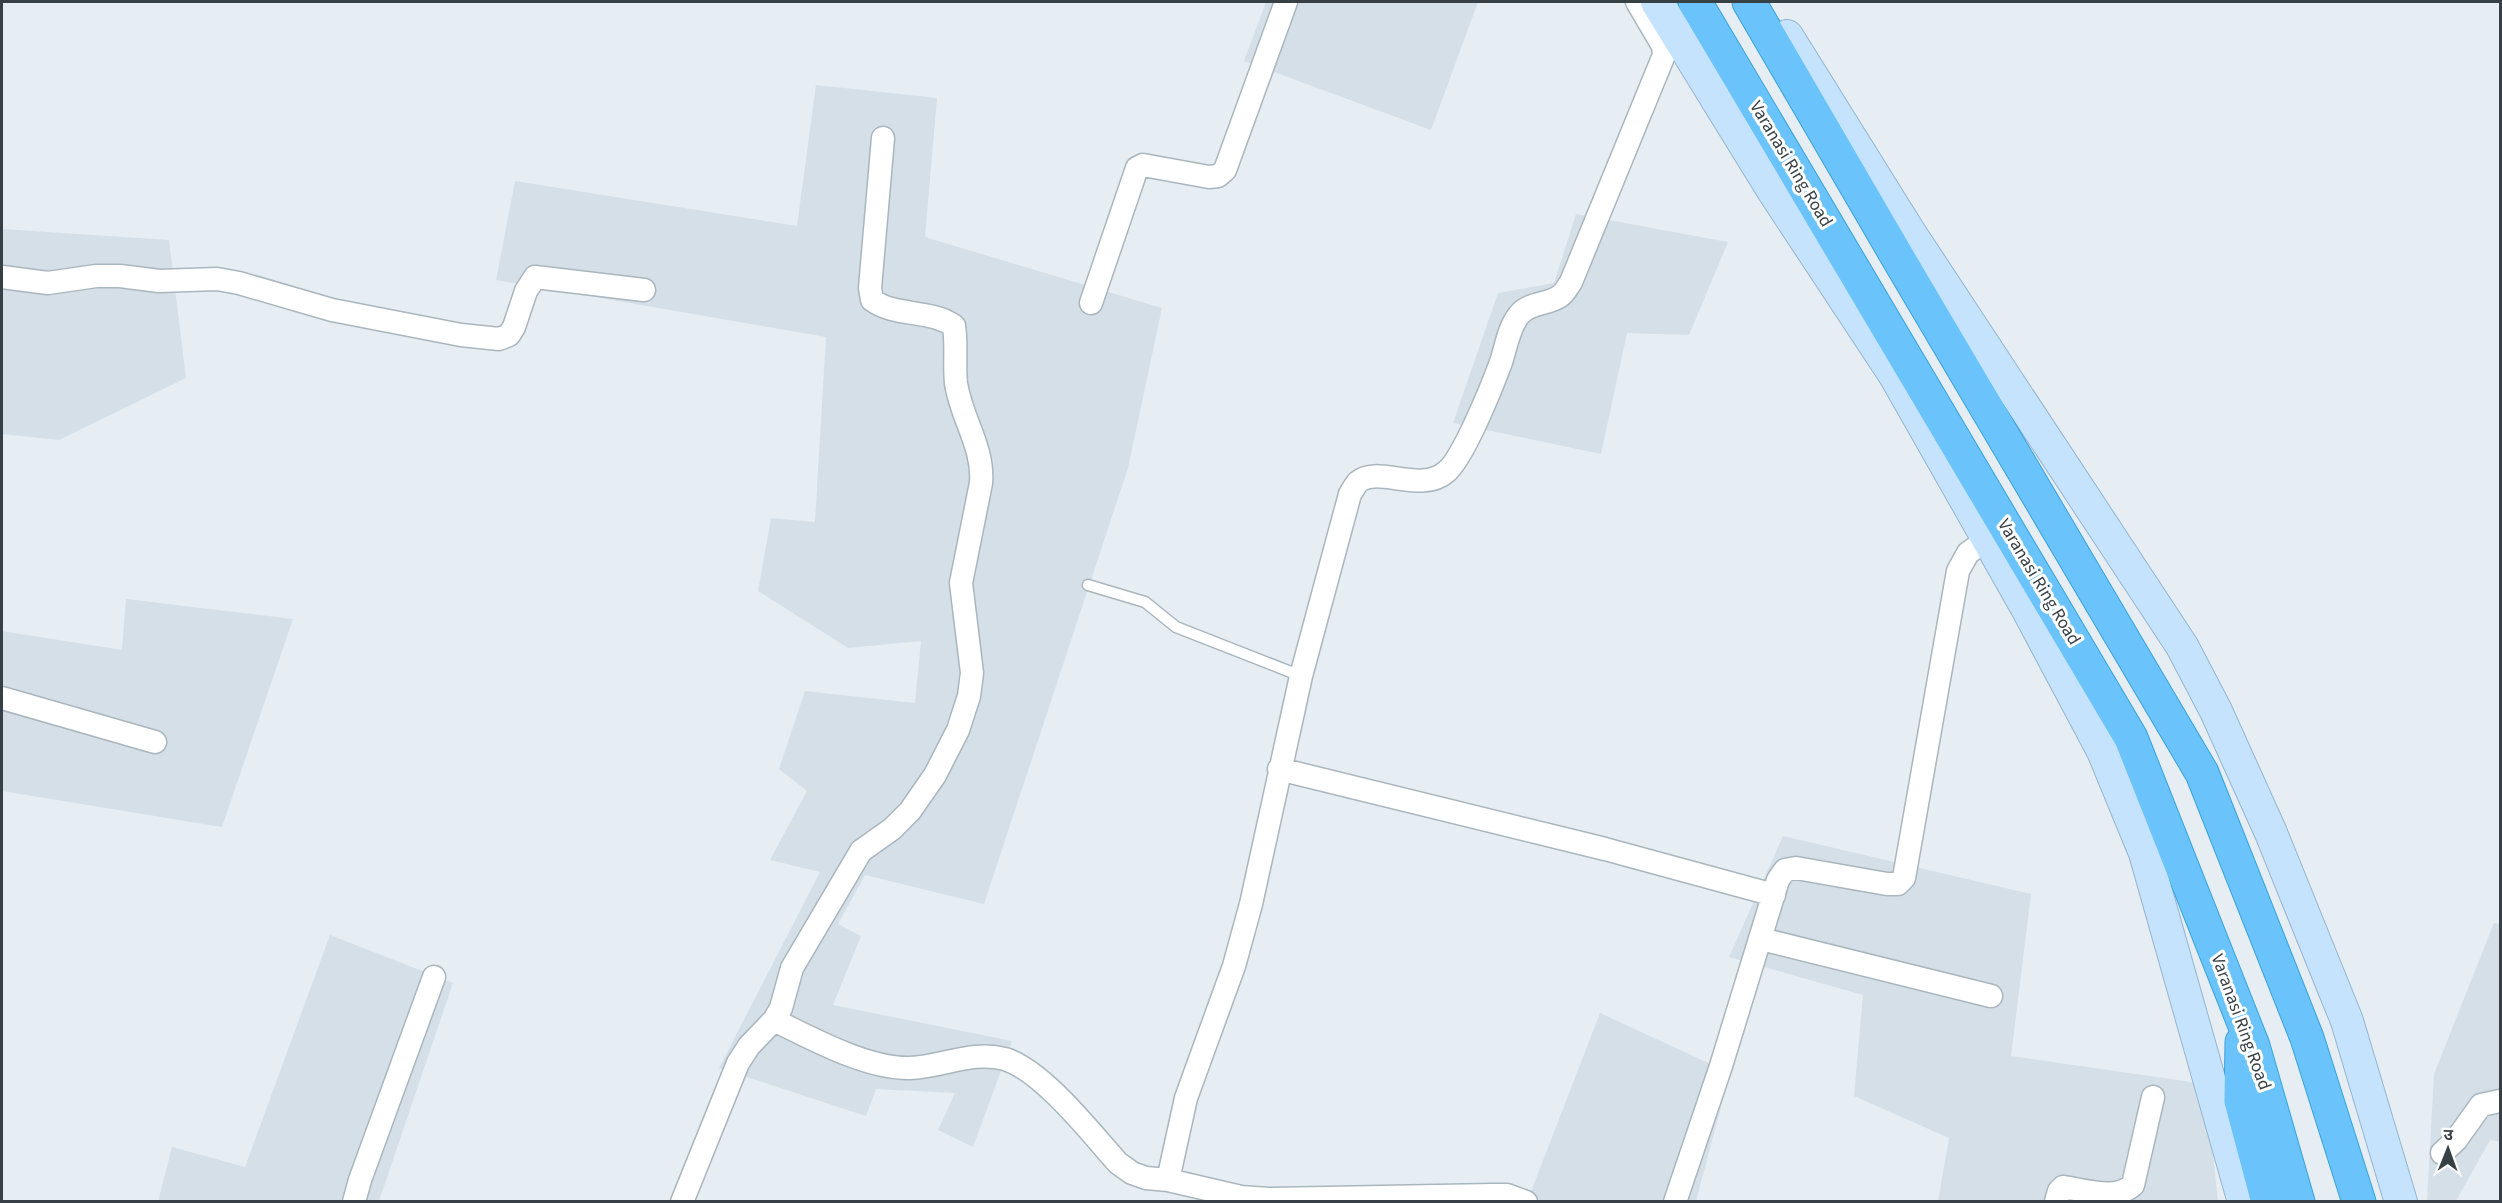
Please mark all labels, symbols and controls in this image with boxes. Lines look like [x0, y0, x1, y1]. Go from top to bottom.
street label: Varanasi Ring Road [1743, 96, 1839, 232]
street label: Varanasi Ring Road [1991, 514, 2087, 650]
street label: Varanasi Ring Road [2205, 950, 2277, 1094]
north arrow [2418, 1119, 2478, 1179]
text: उ [2443, 1124, 2454, 1146]

